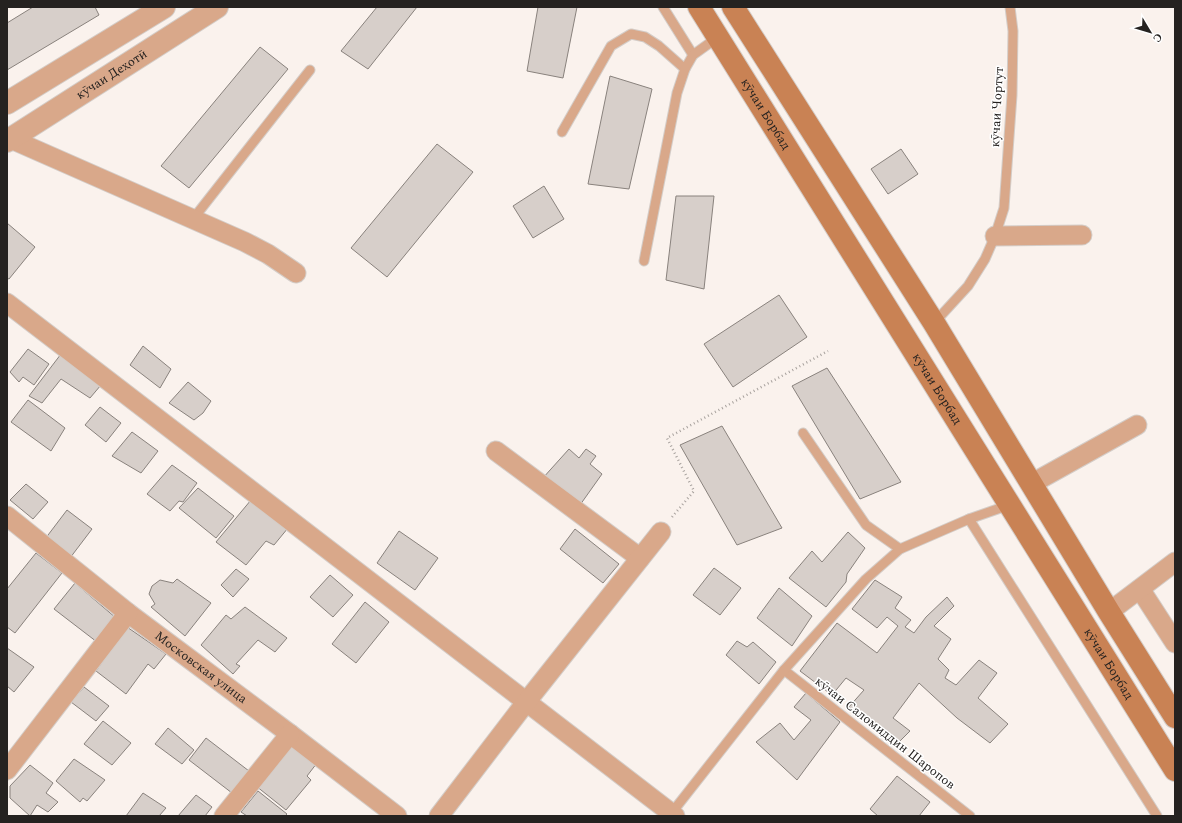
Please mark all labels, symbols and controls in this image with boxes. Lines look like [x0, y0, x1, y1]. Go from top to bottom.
north arrow [1130, 12, 1170, 52]
text: С [1148, 30, 1167, 46]
street label: кӯчаи Деҳотӣ [72, 44, 151, 105]
street label: кӯчаи Чортут [985, 66, 1009, 148]
street label: кӯчаи Борбад [736, 74, 796, 154]
street label: кӯчаи Борбад [907, 349, 967, 429]
street label: кӯчаи Борбад [1079, 624, 1139, 704]
street label: Московская улица [150, 626, 252, 709]
street label: кӯчаи Саломиддин Шаропов [811, 672, 960, 795]

